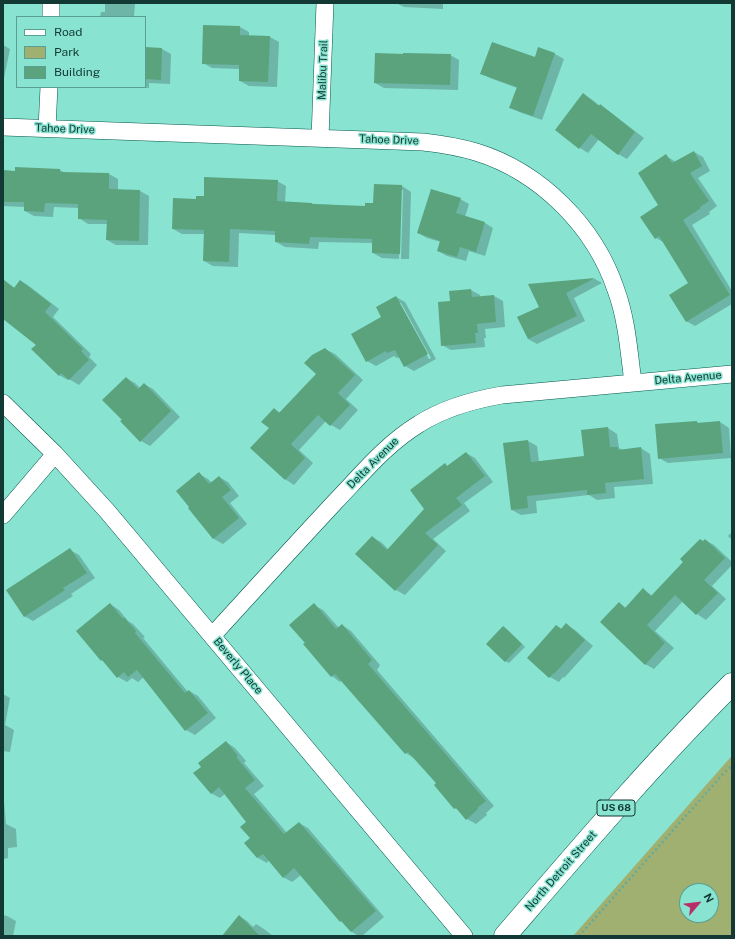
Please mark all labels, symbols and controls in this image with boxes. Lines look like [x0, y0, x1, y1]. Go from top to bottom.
legend [16, 16, 146, 88]
text: Road [54, 25, 82, 39]
street label: Malibu Trail [315, 40, 331, 100]
text: Park [54, 45, 80, 59]
text: Building [54, 65, 100, 79]
street label: Tahoe Drive [35, 121, 95, 137]
street label: Tahoe Drive [359, 132, 419, 148]
street label: Delta Avenue [654, 368, 722, 388]
street label: Delta Avenue [344, 434, 402, 492]
street label: Beverly Place [211, 635, 265, 697]
road number: US 68 [597, 800, 635, 816]
street label: North Detroit Street [523, 828, 599, 914]
north arrow [679, 883, 719, 923]
text: N [701, 891, 716, 904]

